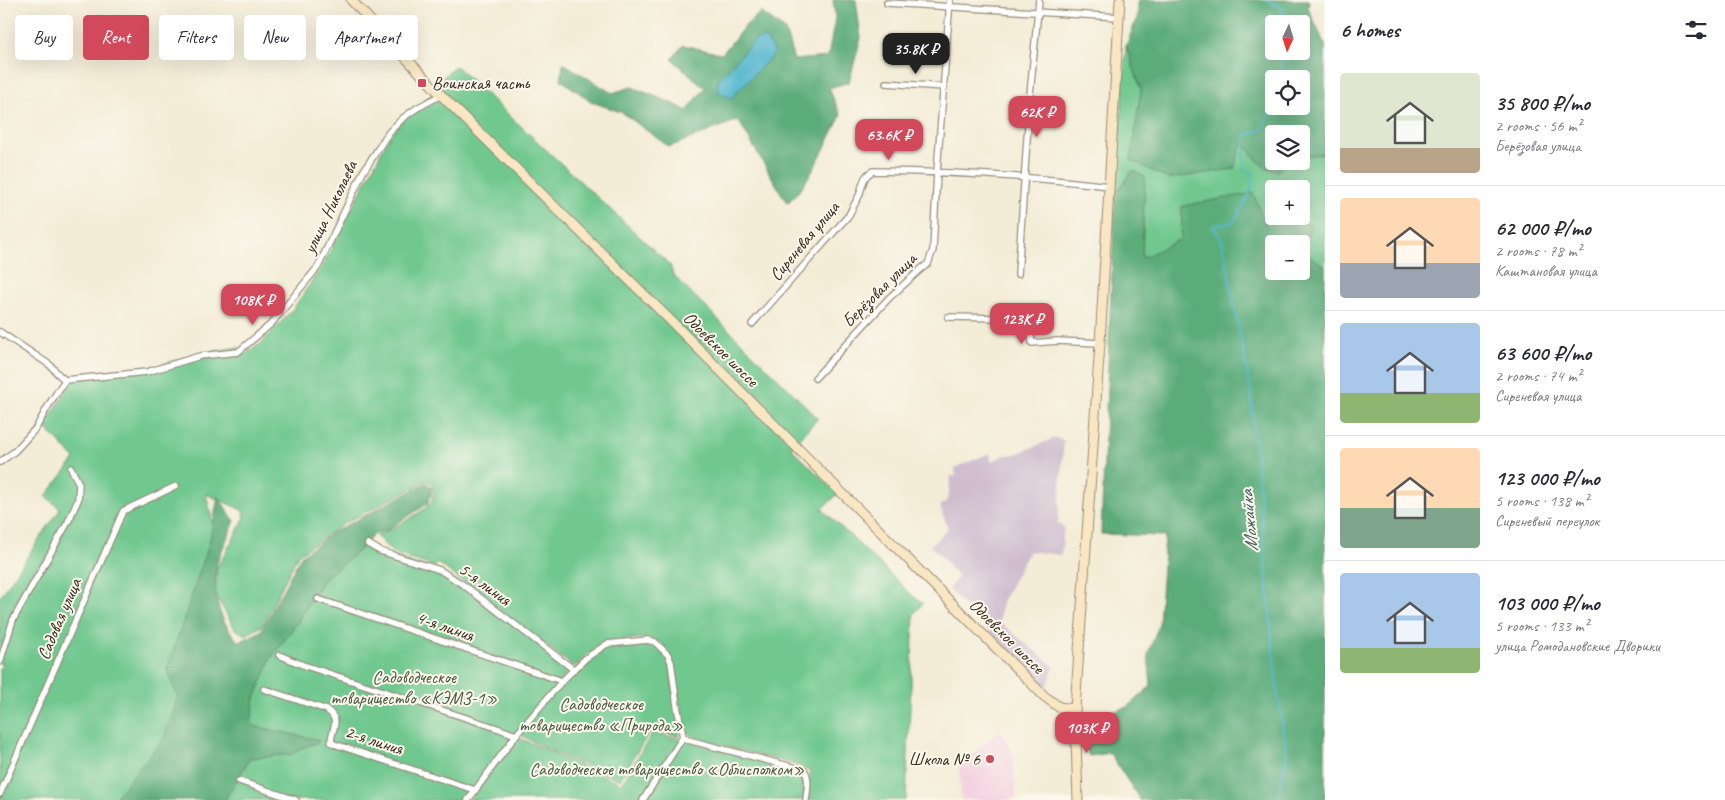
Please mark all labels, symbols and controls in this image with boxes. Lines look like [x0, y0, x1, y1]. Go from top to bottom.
chip: Buy [15, 15, 73, 60]
chip: Rent [83, 15, 149, 60]
chip: Filters [159, 15, 234, 60]
chip: New [244, 15, 306, 60]
chip: Apartment [316, 15, 418, 60]
north arrow [1265, 15, 1310, 60]
map controls [1265, 15, 1310, 280]
icon: filters [1682, 16, 1710, 44]
text: 6 homes [1340, 17, 1400, 43]
pin: 35.8K ₽ [870, 32, 962, 75]
text: 35.8K ₽ [894, 39, 938, 59]
button: locate [1265, 70, 1310, 115]
place label: Воинская часть [432, 72, 531, 94]
marker: Воинская часть [416, 77, 428, 89]
text: 35 800 ₽/mo [1495, 90, 1590, 116]
icon: home [1380, 93, 1440, 153]
pin: 62K ₽ [1002, 96, 1072, 138]
text: 62K ₽ [1019, 102, 1055, 122]
text: 2 rooms · 56 m² [1495, 116, 1581, 136]
pin: 63.6K ₽ [843, 119, 935, 161]
text: 63.6K ₽ [866, 125, 912, 145]
button: layers [1265, 125, 1310, 170]
text: Берёзовая улица [1495, 136, 1581, 156]
street label: улица Николаева [298, 156, 363, 258]
button: + [1265, 180, 1310, 225]
street label: Сиреневая улица [764, 195, 845, 285]
text: 62 000 ₽/mo [1495, 215, 1591, 241]
icon: home [1380, 218, 1440, 278]
button: − [1265, 235, 1310, 280]
text: 2 rooms · 78 m² [1495, 241, 1581, 261]
street label: Берёзовая улица [837, 247, 923, 333]
text: Каштановая улица [1495, 261, 1597, 281]
pin: 108K ₽ [212, 284, 294, 326]
text: 108K ₽ [232, 290, 274, 310]
pin: 123K ₽ [981, 302, 1063, 345]
street label: Одоевское шоссе [679, 307, 764, 392]
text: 123K ₽ [1001, 309, 1043, 329]
text: 63 600 ₽/mo [1495, 340, 1591, 366]
icon: home [1380, 343, 1440, 403]
text: 2 rooms · 74 m² [1495, 366, 1581, 386]
text: Сиреневая улица [1495, 386, 1581, 406]
text: 123 000 ₽/mo [1495, 465, 1600, 491]
icon: home [1380, 468, 1440, 528]
water label: Можайка [1234, 488, 1264, 553]
text: 5 rooms · 138 m² [1495, 491, 1589, 511]
text: Сиреневый переулок [1495, 511, 1599, 531]
street label: 5-я линия [455, 558, 517, 611]
street label: Садовая улица [32, 574, 86, 663]
text: 103 000 ₽/mo [1495, 590, 1600, 616]
icon: home [1380, 593, 1440, 653]
street label: Одоевское шоссе [965, 594, 1050, 679]
street label: 4-я линия [413, 606, 478, 647]
text: 5 rooms · 133 m² [1495, 616, 1589, 636]
text: улица Ромодановские Дворики [1495, 636, 1660, 656]
park label: Садоводческое товарищество «КЭМЗ-1» [331, 666, 498, 709]
park label: Садоводческое товарищество «Природа» [519, 693, 683, 736]
pin: 103K ₽ [1046, 712, 1128, 754]
text: 103K ₽ [1066, 718, 1108, 738]
street label: 2-я линия [342, 720, 407, 760]
place label: Школа № 6 [909, 748, 981, 770]
marker: Школа № 6 [984, 753, 996, 765]
park label: Садоводческое товарищество «Облисполком» [529, 758, 805, 780]

